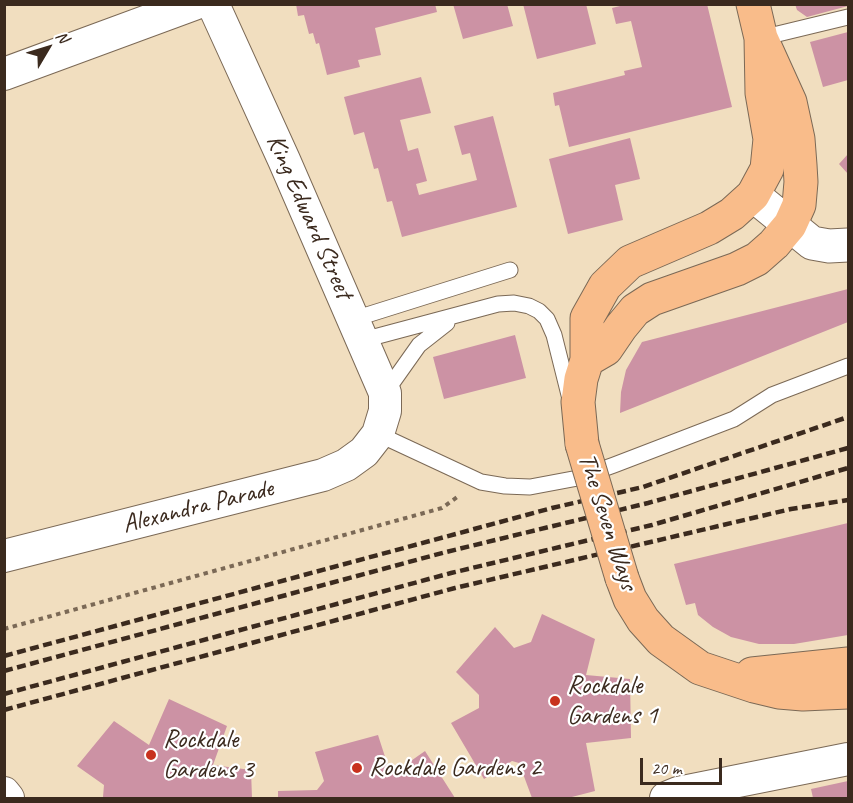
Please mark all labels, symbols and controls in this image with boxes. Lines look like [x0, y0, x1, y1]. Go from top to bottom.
north arrow [18, 18, 78, 78]
text: N [51, 27, 73, 47]
street label: King Edward Street [259, 130, 359, 304]
street label: The Seven Ways [570, 450, 644, 594]
street label: Alexandra Parade [119, 473, 277, 541]
place label: Rockdale Gardens 1 [567, 670, 658, 732]
marker: Rockdale Gardens 1 [548, 694, 562, 708]
place label: Rockdale Gardens 3 [163, 724, 254, 786]
scale bar [643, 746, 726, 784]
marker: Rockdale Gardens 3 [144, 748, 158, 762]
place label: Rockdale Gardens 2 [369, 752, 541, 784]
text: 20 m [651, 757, 682, 779]
marker: Rockdale Gardens 2 [350, 761, 364, 775]

